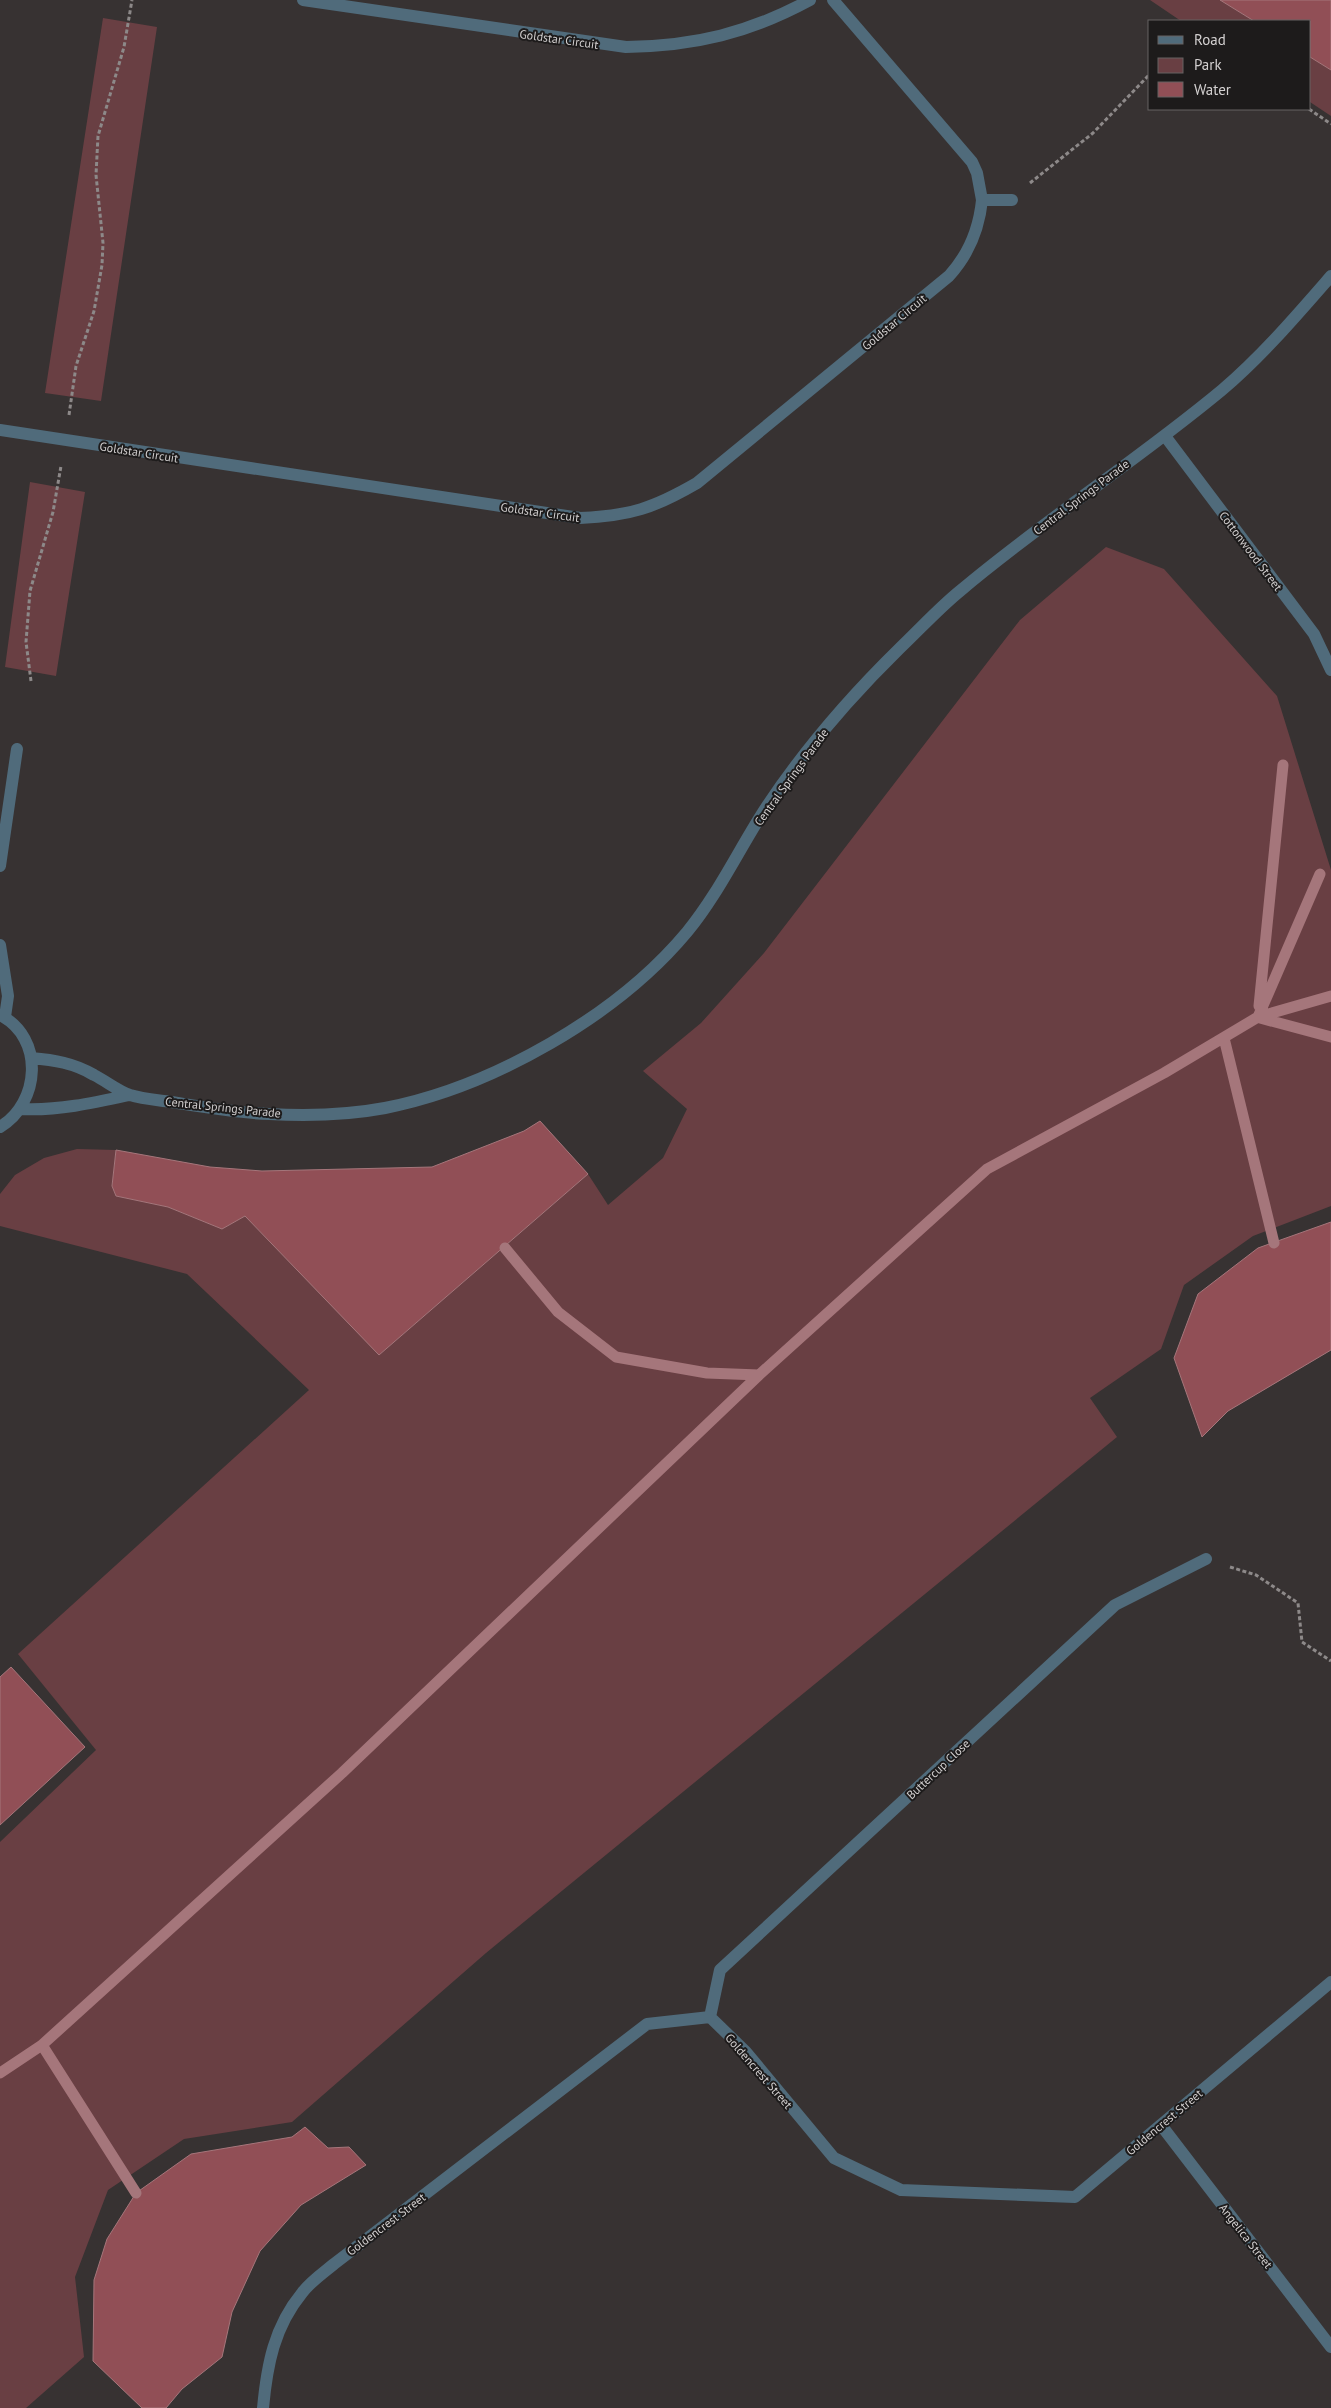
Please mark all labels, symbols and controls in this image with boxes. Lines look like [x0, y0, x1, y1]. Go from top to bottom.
legend [1148, 20, 1311, 110]
street label: Goldstar Circuit [519, 26, 599, 52]
text: Road [1194, 30, 1226, 49]
text: Park [1194, 55, 1222, 74]
text: Water [1194, 80, 1231, 99]
street label: Goldstar Circuit [859, 291, 929, 353]
street label: Goldstar Circuit [99, 438, 179, 466]
street label: Central Springs Parade [1030, 456, 1132, 538]
street label: Goldstar Circuit [500, 499, 580, 525]
street label: Cottonwood Street [1216, 508, 1286, 594]
street label: Central Springs Parade [751, 726, 831, 828]
street label: Central Springs Parade [164, 1093, 282, 1121]
street label: Buttercup Close [903, 1736, 973, 1802]
street label: Goldencrest Street [722, 2030, 796, 2112]
street label: Goldencrest Street [1123, 2086, 1205, 2158]
street label: Goldencrest Street [344, 2189, 428, 2259]
street label: Angelica Street [1216, 2201, 1276, 2271]

